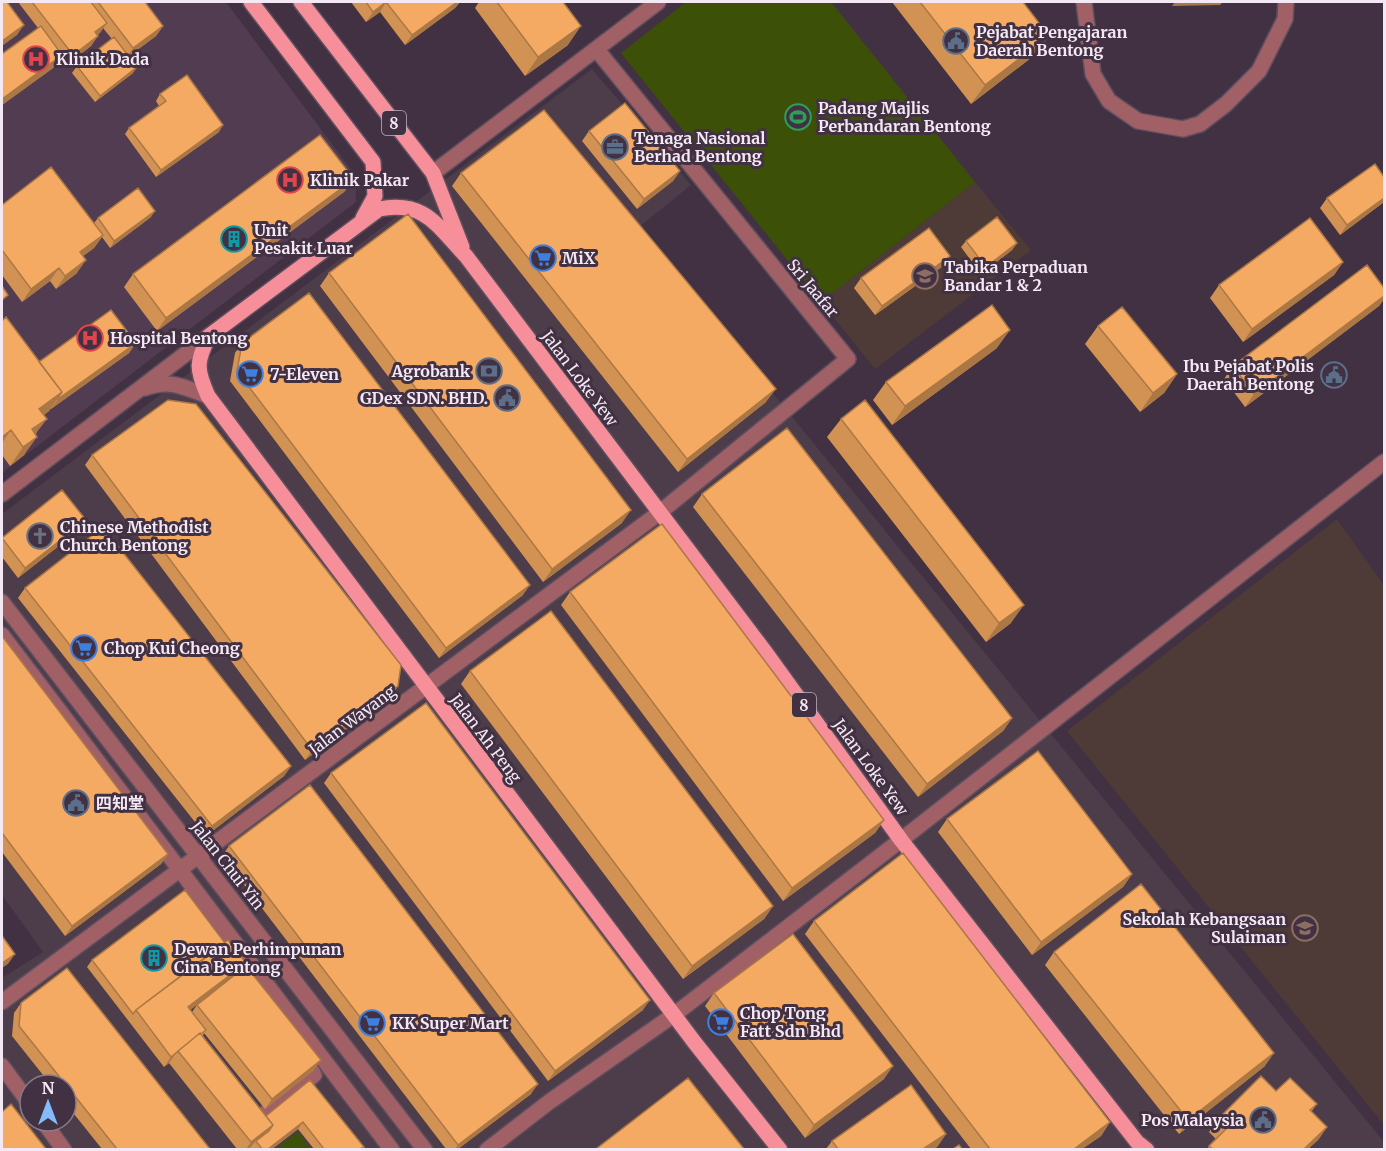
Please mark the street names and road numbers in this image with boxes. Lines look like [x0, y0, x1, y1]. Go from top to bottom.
road number: 8 [382, 111, 406, 135]
street label: Sri Jaafar [783, 255, 843, 321]
street label: Jalan Loke Yew [537, 326, 623, 430]
street label: Jalan Wayang [304, 681, 400, 760]
street label: Jalan Ah Peng [445, 689, 526, 787]
road number: 8 [792, 693, 816, 717]
street label: Jalan Loke Yew [829, 714, 913, 819]
street label: Jalan Chui Yin [186, 816, 269, 914]

